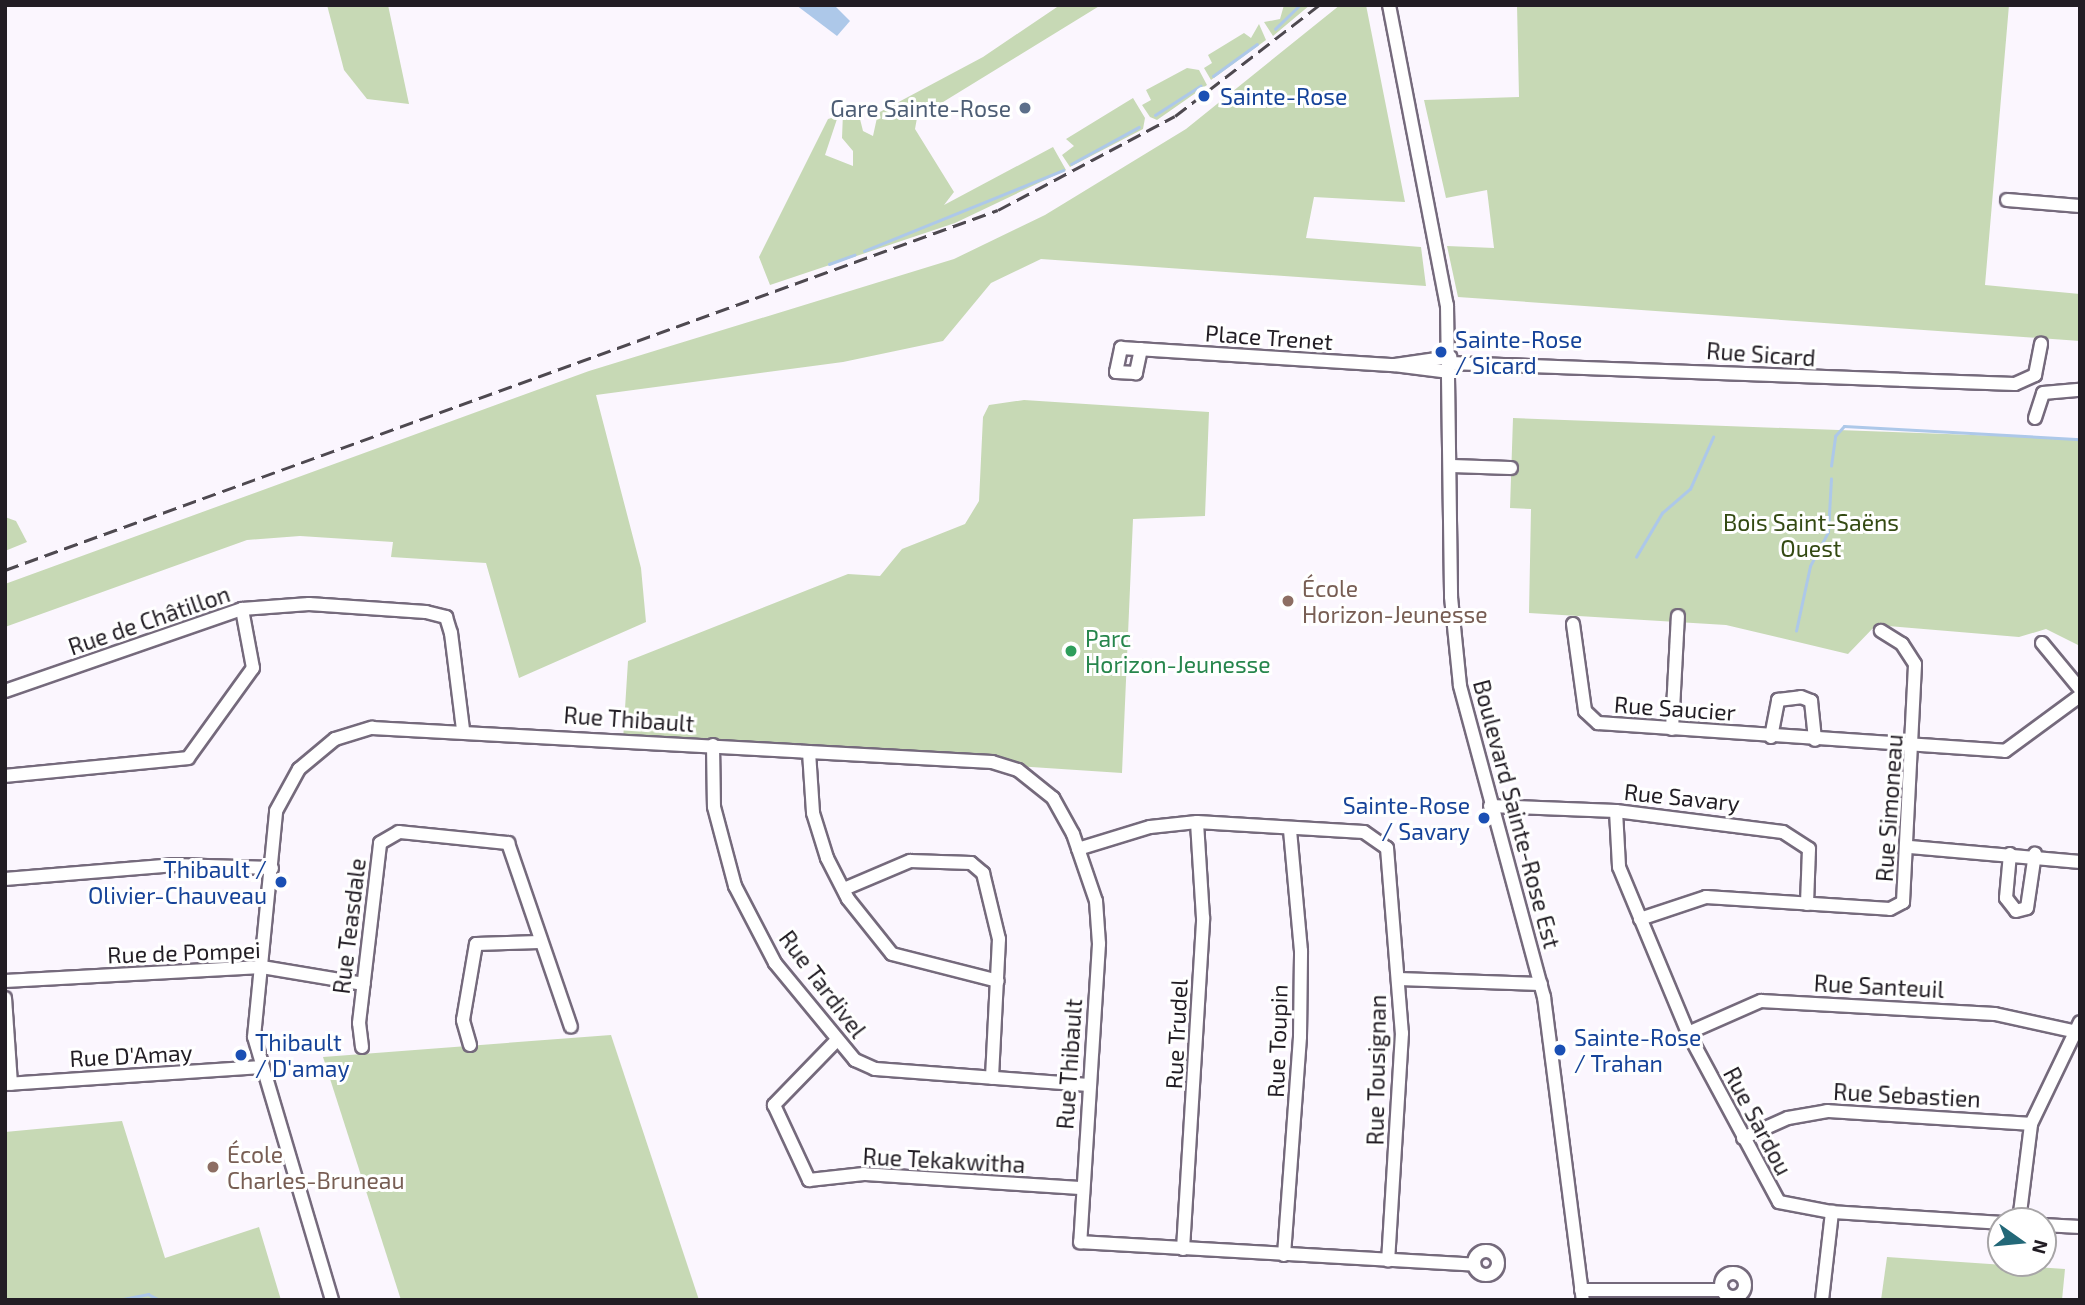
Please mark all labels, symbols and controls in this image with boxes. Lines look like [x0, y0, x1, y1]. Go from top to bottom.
place label: Sainte-Rose [1220, 82, 1347, 110]
marker: Sainte-Rose [1194, 86, 1214, 106]
place label: Gare Sainte-Rose [830, 94, 1011, 122]
marker: Gare Sainte-Rose [1017, 100, 1033, 116]
street label: Place Trenet [1204, 319, 1334, 355]
place label: Sainte-Rose / Sicard [1455, 325, 1582, 379]
street label: Rue Sicard [1705, 336, 1817, 372]
marker: Sainte-Rose / Sicard [1433, 344, 1449, 360]
park label: Bois Saint-Saëns Ouest [1723, 508, 1899, 562]
place label: École Horizon-Jeunesse [1302, 574, 1488, 628]
street label: Rue de Châtillon [65, 579, 233, 661]
marker: École Horizon-Jeunesse [1280, 593, 1296, 609]
place label: Parc Horizon-Jeunesse [1085, 624, 1271, 678]
marker: Parc Horizon-Jeunesse [1063, 643, 1079, 659]
street label: Boulevard Sainte-Rose Est [1468, 677, 1566, 951]
street label: Rue Saucier [1613, 690, 1737, 726]
street label: Rue Thibault [562, 701, 696, 737]
street label: Rue Simoneau [1870, 733, 1908, 883]
street label: Rue Savary [1623, 777, 1741, 817]
place label: Sainte-Rose / Savary [1343, 791, 1470, 845]
marker: Sainte-Rose / Savary [1476, 810, 1492, 826]
place label: Thibault / Olivier-Chauveau [88, 855, 267, 909]
street label: Rue Teasdale [327, 856, 371, 996]
marker: Thibault / Olivier-Chauveau [273, 874, 289, 890]
street label: Rue Tardivel [774, 925, 872, 1043]
street label: Rue de Pompei [107, 936, 261, 968]
street label: Rue Santeuil [1813, 969, 1945, 1003]
street label: Rue Trudel [1159, 978, 1193, 1090]
street label: Rue Toupin [1261, 983, 1293, 1099]
street label: Rue Tousignan [1361, 994, 1391, 1146]
street label: Rue Thibault [1051, 997, 1087, 1131]
place label: Sainte-Rose / Trahan [1574, 1023, 1701, 1077]
place label: Thibault / D'amay [255, 1028, 350, 1082]
street label: Rue D'Amay [69, 1038, 193, 1072]
marker: Sainte-Rose / Trahan [1552, 1042, 1568, 1058]
marker: Thibault / D'amay [233, 1047, 249, 1063]
street label: Rue Sardou [1718, 1062, 1798, 1180]
street label: Rue Sebastien [1833, 1077, 1981, 1113]
place label: École Charles-Bruneau [227, 1140, 405, 1194]
street label: Rue Tekakwitha [862, 1142, 1026, 1178]
marker: École Charles-Bruneau [205, 1159, 221, 1175]
north arrow [1987, 1207, 2057, 1277]
text: N [2028, 1237, 2054, 1257]

